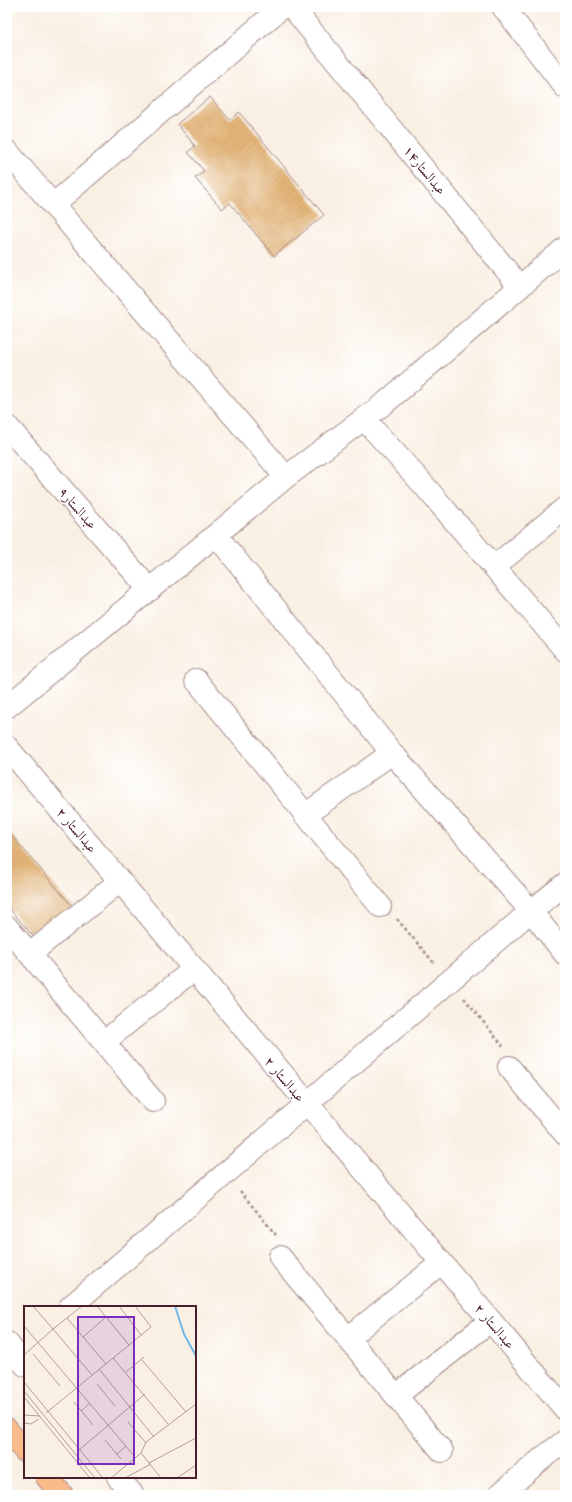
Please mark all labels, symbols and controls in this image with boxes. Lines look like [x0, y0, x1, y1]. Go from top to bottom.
street label: عبدالستار۱۴ [400, 142, 450, 198]
street label: عبدالستار۹ [55, 483, 101, 533]
street label: عبدالستار ۲ [53, 803, 101, 857]
street label: عبدالستار ۲ [261, 1052, 309, 1106]
street label: عبدالستار ۲ [471, 1299, 519, 1353]
inset map [24, 1306, 196, 1478]

